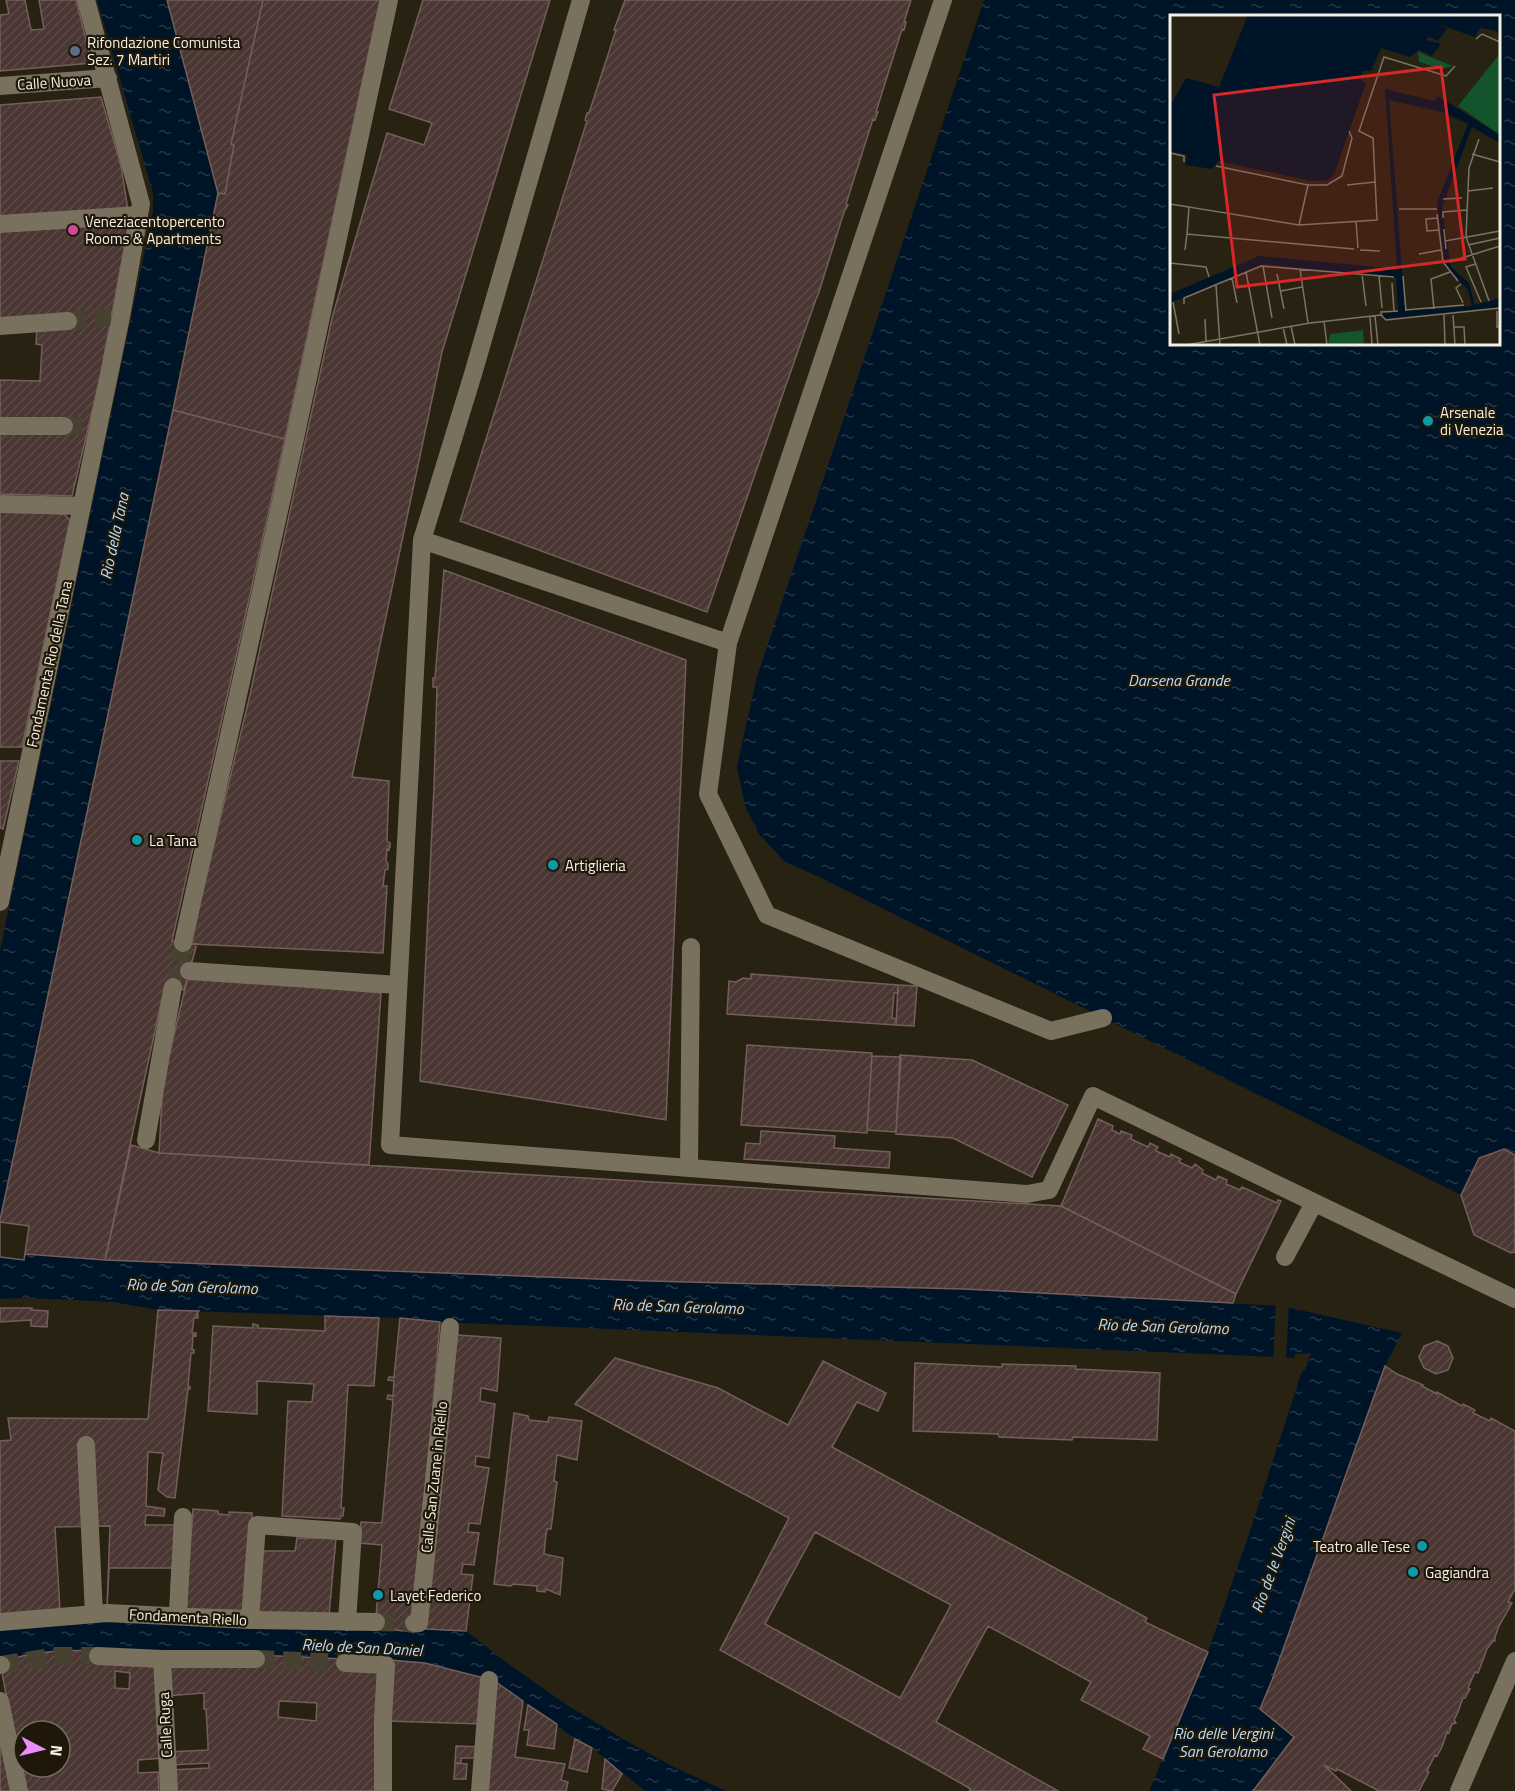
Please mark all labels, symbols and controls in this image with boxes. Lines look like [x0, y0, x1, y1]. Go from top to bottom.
inset map [1170, 15, 1500, 345]
place label: Rifondazione Comunista Sez. 7 Martiri [87, 31, 241, 71]
marker: Rifondazione Comunista Sez. 7 Martiri [68, 44, 82, 58]
street label: Calle Nuova [16, 68, 92, 96]
place label: Veneziacentopercento Rooms & Apartments [85, 210, 225, 250]
marker: Veneziacentopercento Rooms & Apartments [66, 223, 80, 237]
place label: Arsenale di Venezia [1440, 401, 1504, 441]
marker: Arsenale di Venezia [1421, 414, 1435, 428]
water label: Rio della Tana [93, 490, 135, 581]
street label: Fondamenta Rio della Tana [20, 578, 78, 749]
water label: Darsena Grande [1128, 668, 1232, 692]
place label: La Tana [149, 829, 197, 852]
marker: La Tana [130, 833, 144, 847]
place label: Artiglieria [565, 854, 626, 877]
marker: Artiglieria [546, 858, 560, 872]
water label: Rio de San Gerolamo [126, 1272, 259, 1300]
water label: Rio de San Gerolamo [612, 1292, 745, 1320]
water label: Rio de San Gerolamo [1097, 1312, 1230, 1340]
street label: Calle San Zuane in Riello [415, 1400, 453, 1554]
water label: Rio de le Vergini [1245, 1512, 1302, 1616]
place label: Teatro alle Tese [1313, 1535, 1410, 1558]
marker: Teatro alle Tese [1415, 1539, 1429, 1553]
place label: Gagiandra [1425, 1561, 1489, 1584]
marker: Gagiandra [1406, 1565, 1420, 1579]
place label: Layet Federico [390, 1584, 481, 1607]
marker: Layet Federico [371, 1588, 385, 1602]
street label: Fondamenta Riello [128, 1602, 248, 1632]
water label: Rielo de San Daniel [301, 1632, 424, 1662]
street label: Calle Ruga [152, 1691, 178, 1758]
north arrow [12, 1719, 72, 1779]
water label: Rio delle Vergini San Gerolamo [1173, 1721, 1274, 1763]
text: N [44, 1744, 69, 1758]

